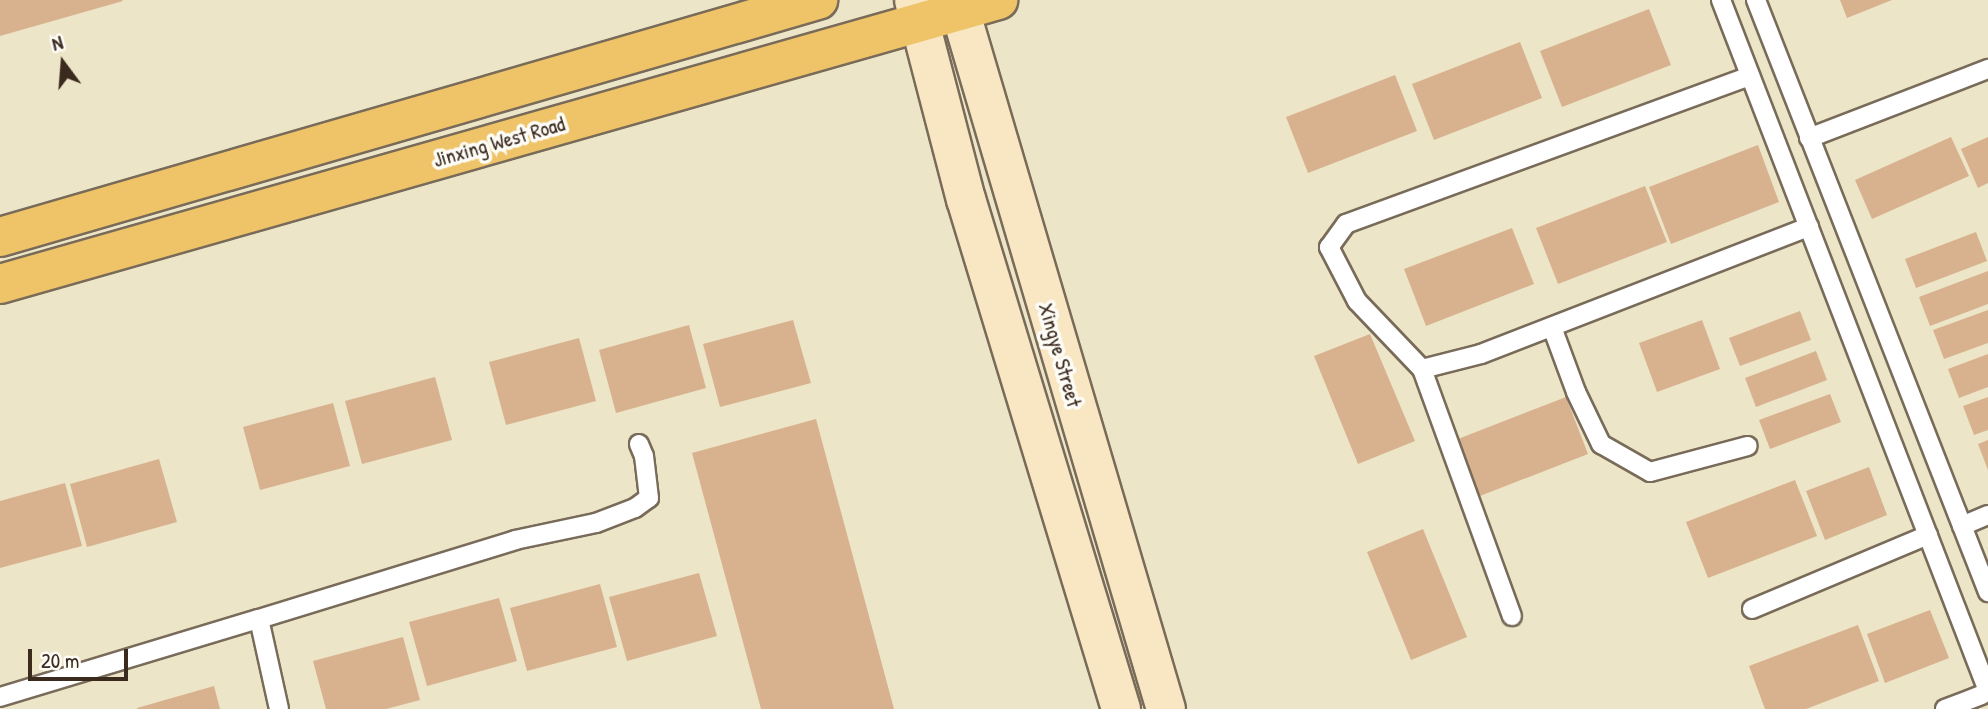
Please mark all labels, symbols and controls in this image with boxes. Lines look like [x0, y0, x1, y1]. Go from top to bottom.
north arrow [28, 28, 98, 98]
text: N [49, 29, 66, 57]
street label: Jinxing West Road [430, 111, 568, 173]
street label: Xingye Street [1033, 300, 1087, 410]
scale bar [32, 636, 131, 680]
text: 20 m [41, 646, 79, 675]

